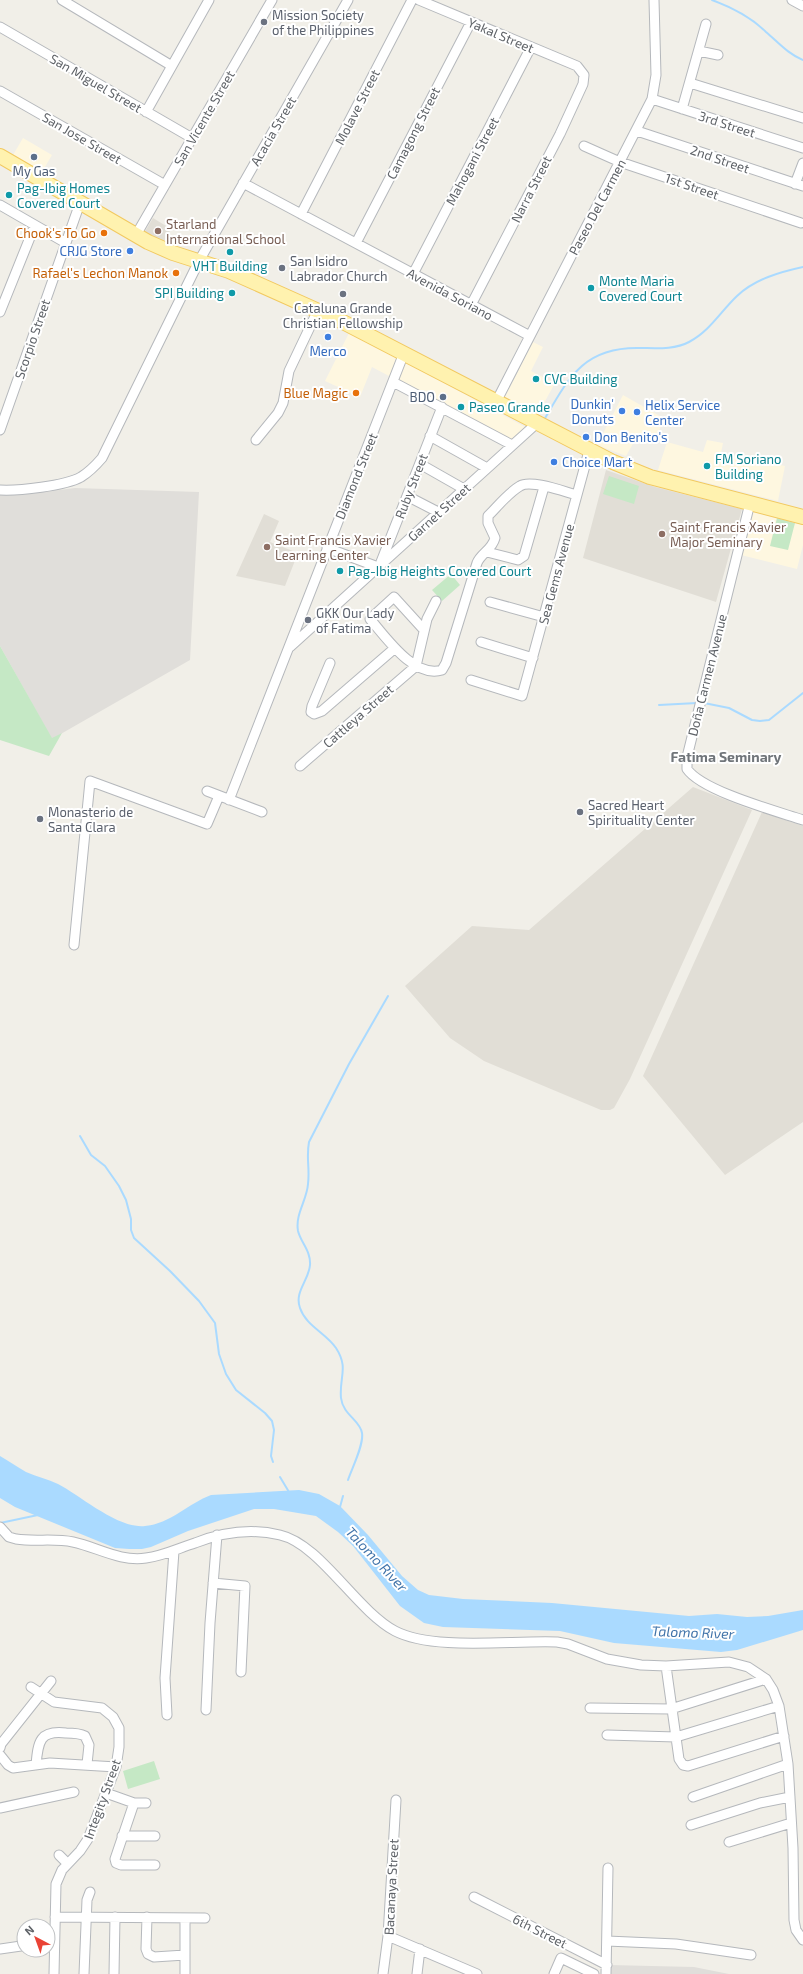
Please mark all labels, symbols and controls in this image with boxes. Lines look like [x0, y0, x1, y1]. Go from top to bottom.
place label: Mission Society of the Philippines [272, 7, 374, 38]
street label: Yakal Street [466, 14, 536, 56]
marker: Mission Society of the Philippines [259, 17, 269, 27]
street label: San Miguel Street [47, 50, 145, 116]
street label: San Vicente Street [170, 67, 238, 169]
street label: Molave Street [331, 67, 383, 147]
street label: Camagong Street [383, 84, 443, 182]
street label: Acacia Street [247, 93, 299, 168]
street label: 3rd Street [697, 107, 757, 141]
street label: San Jose Street [39, 109, 125, 167]
street label: Mahogani Street [442, 114, 502, 208]
street label: 2nd Street [688, 141, 752, 177]
marker: My Gas [29, 152, 39, 162]
street label: Narra Street [507, 153, 555, 225]
street label: Paseo Del Carmen [565, 156, 629, 258]
place label: My Gas [13, 163, 55, 179]
street label: 1st Street [663, 169, 721, 203]
place label: Pag-Ibig Homes Covered Court [17, 180, 110, 211]
marker: Pag-Ibig Homes Covered Court [4, 190, 14, 200]
place label: Starland International School [166, 216, 285, 247]
place label: Chook's To Go [16, 225, 96, 241]
marker: Starland International School [153, 226, 163, 236]
marker: Chook's To Go [99, 228, 109, 238]
place label: CRJG Store [59, 243, 122, 259]
marker: CRJG Store [125, 246, 135, 256]
marker: VHT Building [225, 247, 235, 257]
place label: San Isidro Labrador Church [290, 253, 388, 284]
place label: VHT Building [193, 258, 267, 274]
marker: San Isidro Labrador Church [277, 263, 287, 273]
place label: Rafael's Lechon Manok [32, 265, 168, 281]
street label: Avenida Soriano [404, 265, 496, 323]
marker: Rafael's Lechon Manok [171, 268, 181, 278]
place label: Monte Maria Covered Court [599, 273, 682, 304]
marker: Monte Maria Covered Court [586, 283, 596, 293]
place label: SPI Building [155, 285, 224, 301]
marker: SPI Building [227, 288, 237, 298]
marker: Cataluna Grande Christian Fellowship [338, 289, 348, 299]
street label: Scorpio Street [11, 297, 53, 381]
place label: Cataluna Grande Christian Fellowship [283, 300, 403, 331]
marker: Merco [323, 332, 333, 342]
place label: Merco [309, 343, 347, 359]
place label: CVC Building [544, 371, 618, 387]
marker: CVC Building [531, 374, 541, 384]
place label: Blue Magic [283, 385, 348, 401]
marker: Blue Magic [351, 388, 361, 398]
place label: BDO [410, 389, 435, 405]
marker: BDO [438, 392, 448, 402]
place label: Dunkin' Donuts [570, 396, 614, 427]
place label: Helix Service Center [645, 397, 720, 428]
place label: Paseo Grande [469, 399, 550, 415]
marker: Paseo Grande [456, 402, 466, 412]
marker: Dunkin' Donuts [617, 406, 627, 416]
marker: Helix Service Center [632, 407, 642, 417]
place label: Don Benito's [594, 429, 668, 445]
street label: Diamond Street [331, 430, 381, 522]
marker: Don Benito's [581, 432, 591, 442]
street label: Ruby Street [391, 451, 431, 521]
place label: FM Soriano Building [715, 451, 782, 482]
place label: Choice Mart [562, 454, 632, 470]
marker: Choice Mart [549, 457, 559, 467]
marker: FM Soriano Building [702, 461, 712, 471]
street label: Garnet Street [404, 480, 474, 544]
place label: Saint Francis Xavier Major Seminary [670, 519, 786, 550]
street label: Sea Gems Avenue [535, 522, 577, 626]
marker: Saint Francis Xavier Major Seminary [657, 529, 667, 539]
place label: Saint Francis Xavier Learning Center [275, 532, 391, 563]
marker: Saint Francis Xavier Learning Center [262, 542, 272, 552]
place label: Pag-Ibig Heights Covered Court [348, 563, 531, 579]
marker: Pag-Ibig Heights Covered Court [335, 566, 345, 576]
place label: GKK Our Lady of Fatima [316, 605, 395, 636]
street label: Doña Carmen Avenue [684, 612, 730, 738]
marker: GKK Our Lady of Fatima [303, 615, 313, 625]
street label: Cattleya Street [319, 681, 397, 751]
district label: Fatima Seminary [670, 748, 782, 765]
place label: Sacred Heart Spirituality Center [588, 797, 695, 828]
place label: Monasterio de Santa Clara [48, 804, 133, 835]
marker: Sacred Heart Spirituality Center [575, 807, 585, 817]
marker: Monasterio de Santa Clara [35, 814, 45, 824]
water label: Talomo River [343, 1523, 412, 1595]
water label: Talomo River [652, 1622, 735, 1642]
street label: Integity Street [80, 1757, 124, 1841]
street label: Bacanaya Street [380, 1838, 402, 1936]
street label: 6th Street [510, 1910, 570, 1952]
north arrow [16, 1918, 56, 1958]
text: N [22, 1923, 36, 1938]

